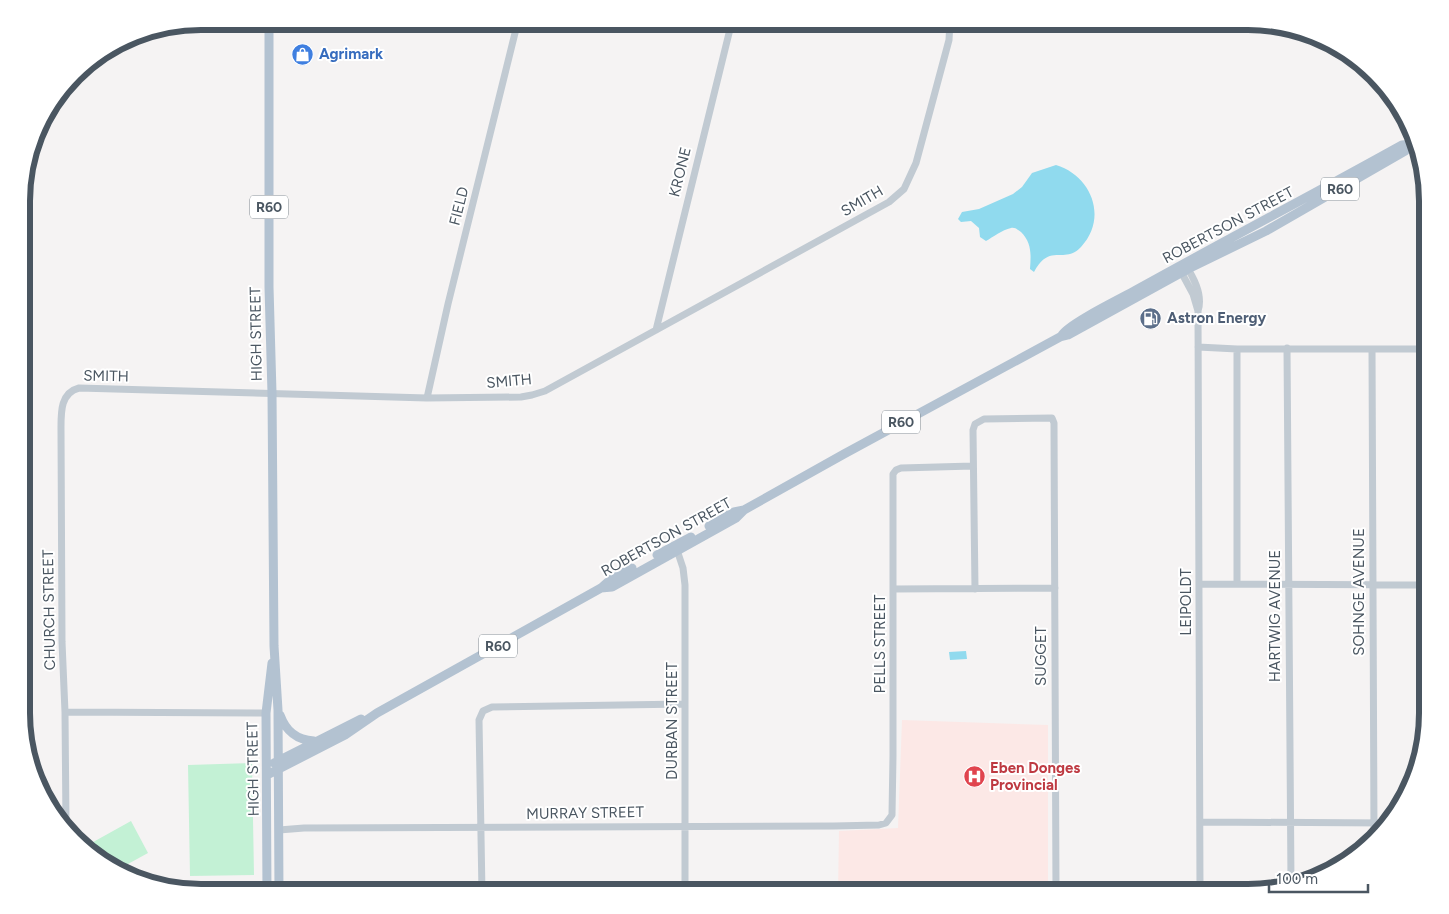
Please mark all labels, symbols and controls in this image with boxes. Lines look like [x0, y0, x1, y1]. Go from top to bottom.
shop icon: Agrimark [291, 42, 315, 66]
place label: Agrimark [319, 45, 383, 63]
street label: KRONE [665, 145, 695, 199]
road number: R60 [1321, 178, 1359, 200]
street label: SMITH [838, 182, 886, 220]
street label: ROBERTSON STREET [1159, 182, 1297, 267]
street label: FIELD [446, 185, 472, 227]
road number: R60 [250, 196, 288, 218]
street label: HIGH STREET [246, 286, 266, 381]
fuel station icon: Astron Energy [1139, 306, 1163, 330]
place label: Astron Energy [1167, 309, 1267, 327]
street label: SMITH [83, 367, 129, 385]
street label: SMITH [486, 370, 532, 392]
road number: R60 [882, 411, 920, 434]
street label: ROBERTSON STREET [598, 493, 735, 580]
street label: SOHNGE AVENUE [1350, 528, 1368, 656]
street label: CHURCH STREET [39, 549, 59, 671]
street label: HARTWIG AVENUE [1266, 550, 1284, 682]
street label: LEIPOLDT [1177, 568, 1195, 636]
street label: PELLS STREET [871, 594, 889, 694]
street label: SUGGET [1032, 625, 1050, 686]
road number: R60 [479, 634, 517, 658]
street label: DURBAN STREET [663, 661, 681, 780]
street label: HIGH STREET [243, 721, 263, 816]
place label: Eben Donges Provincial [990, 759, 1080, 794]
hospital icon: Eben Donges Provincial [962, 765, 986, 789]
street label: MURRAY STREET [526, 803, 645, 823]
scale bar [1269, 862, 1368, 894]
text: 100 m [1276, 870, 1318, 888]

